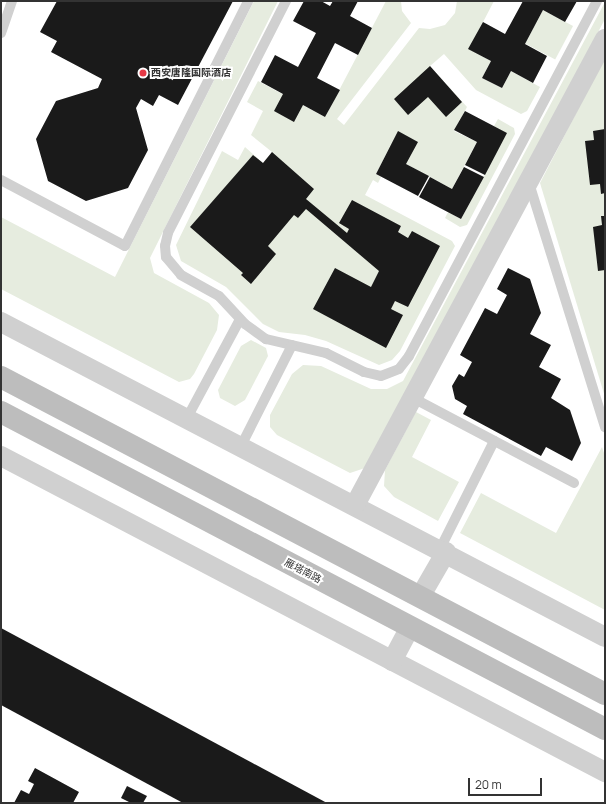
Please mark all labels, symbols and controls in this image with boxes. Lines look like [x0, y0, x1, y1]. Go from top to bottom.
place label: 西安唐隆国际酒店 [151, 67, 231, 79]
marker: 西安唐隆国际酒店 [138, 68, 148, 78]
street label: 雁塔南路 [283, 556, 323, 586]
scale bar [470, 770, 544, 796]
text: 20 m [475, 776, 502, 793]

